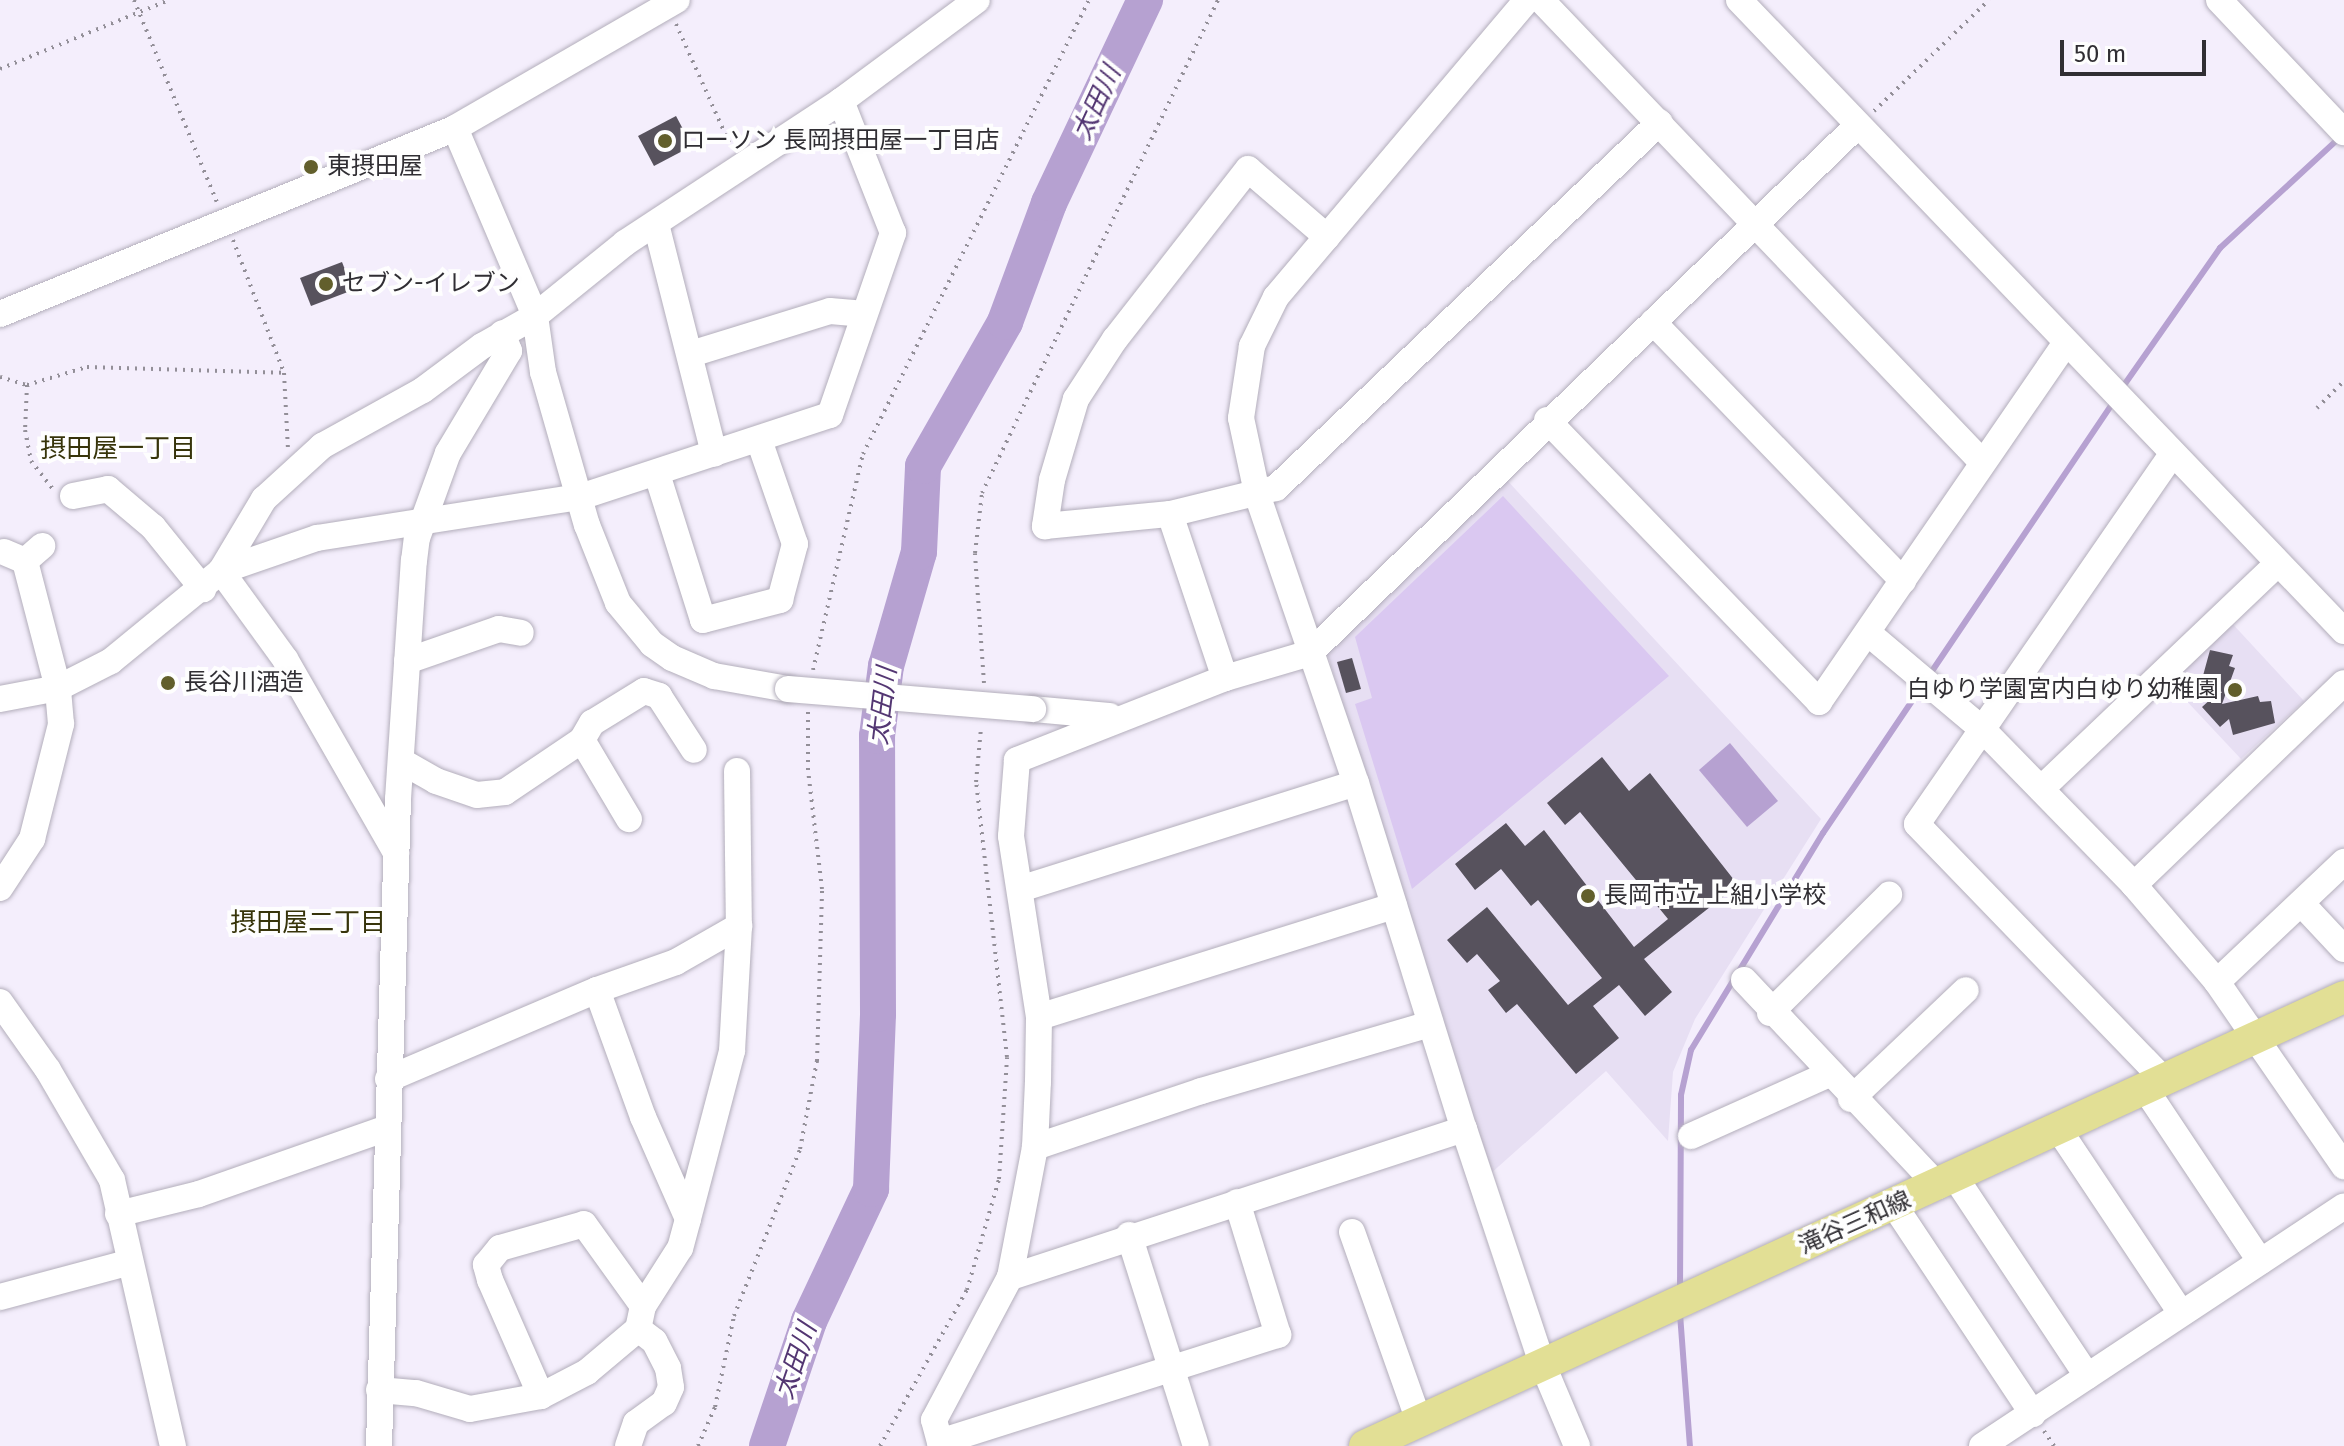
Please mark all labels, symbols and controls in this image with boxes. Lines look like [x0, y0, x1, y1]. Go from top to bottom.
scale bar [2064, 24, 2210, 74]
text: 50 m [2074, 40, 2126, 68]
water label: 太田川 [1066, 61, 1128, 145]
place label: ローソン 長岡摂田屋一丁目店 [681, 127, 999, 155]
marker: ローソン 長岡摂田屋一丁目店 [656, 132, 674, 150]
place label: 東摂田屋 [327, 153, 423, 181]
marker: 東摂田屋 [302, 158, 320, 176]
place label: セブン-イレブン [342, 270, 520, 298]
marker: セブン-イレブン [317, 275, 335, 293]
district label: 摂田屋一丁目 [40, 433, 196, 465]
water label: 太田川 [863, 665, 903, 747]
place label: 長谷川酒造 [184, 669, 304, 697]
marker: 長谷川酒造 [159, 674, 177, 692]
place label: 白ゆり学園宮内白ゆり幼稚園 [1907, 676, 2219, 704]
marker: 白ゆり学園宮内白ゆり幼稚園 [2226, 681, 2244, 699]
place label: 長岡市立 上組小学校 [1604, 882, 1826, 910]
marker: 長岡市立 上組小学校 [1579, 887, 1597, 905]
district label: 摂田屋二丁目 [230, 907, 386, 939]
street label: 滝谷三和線 [1794, 1185, 1916, 1261]
water label: 太田川 [769, 1319, 823, 1403]

